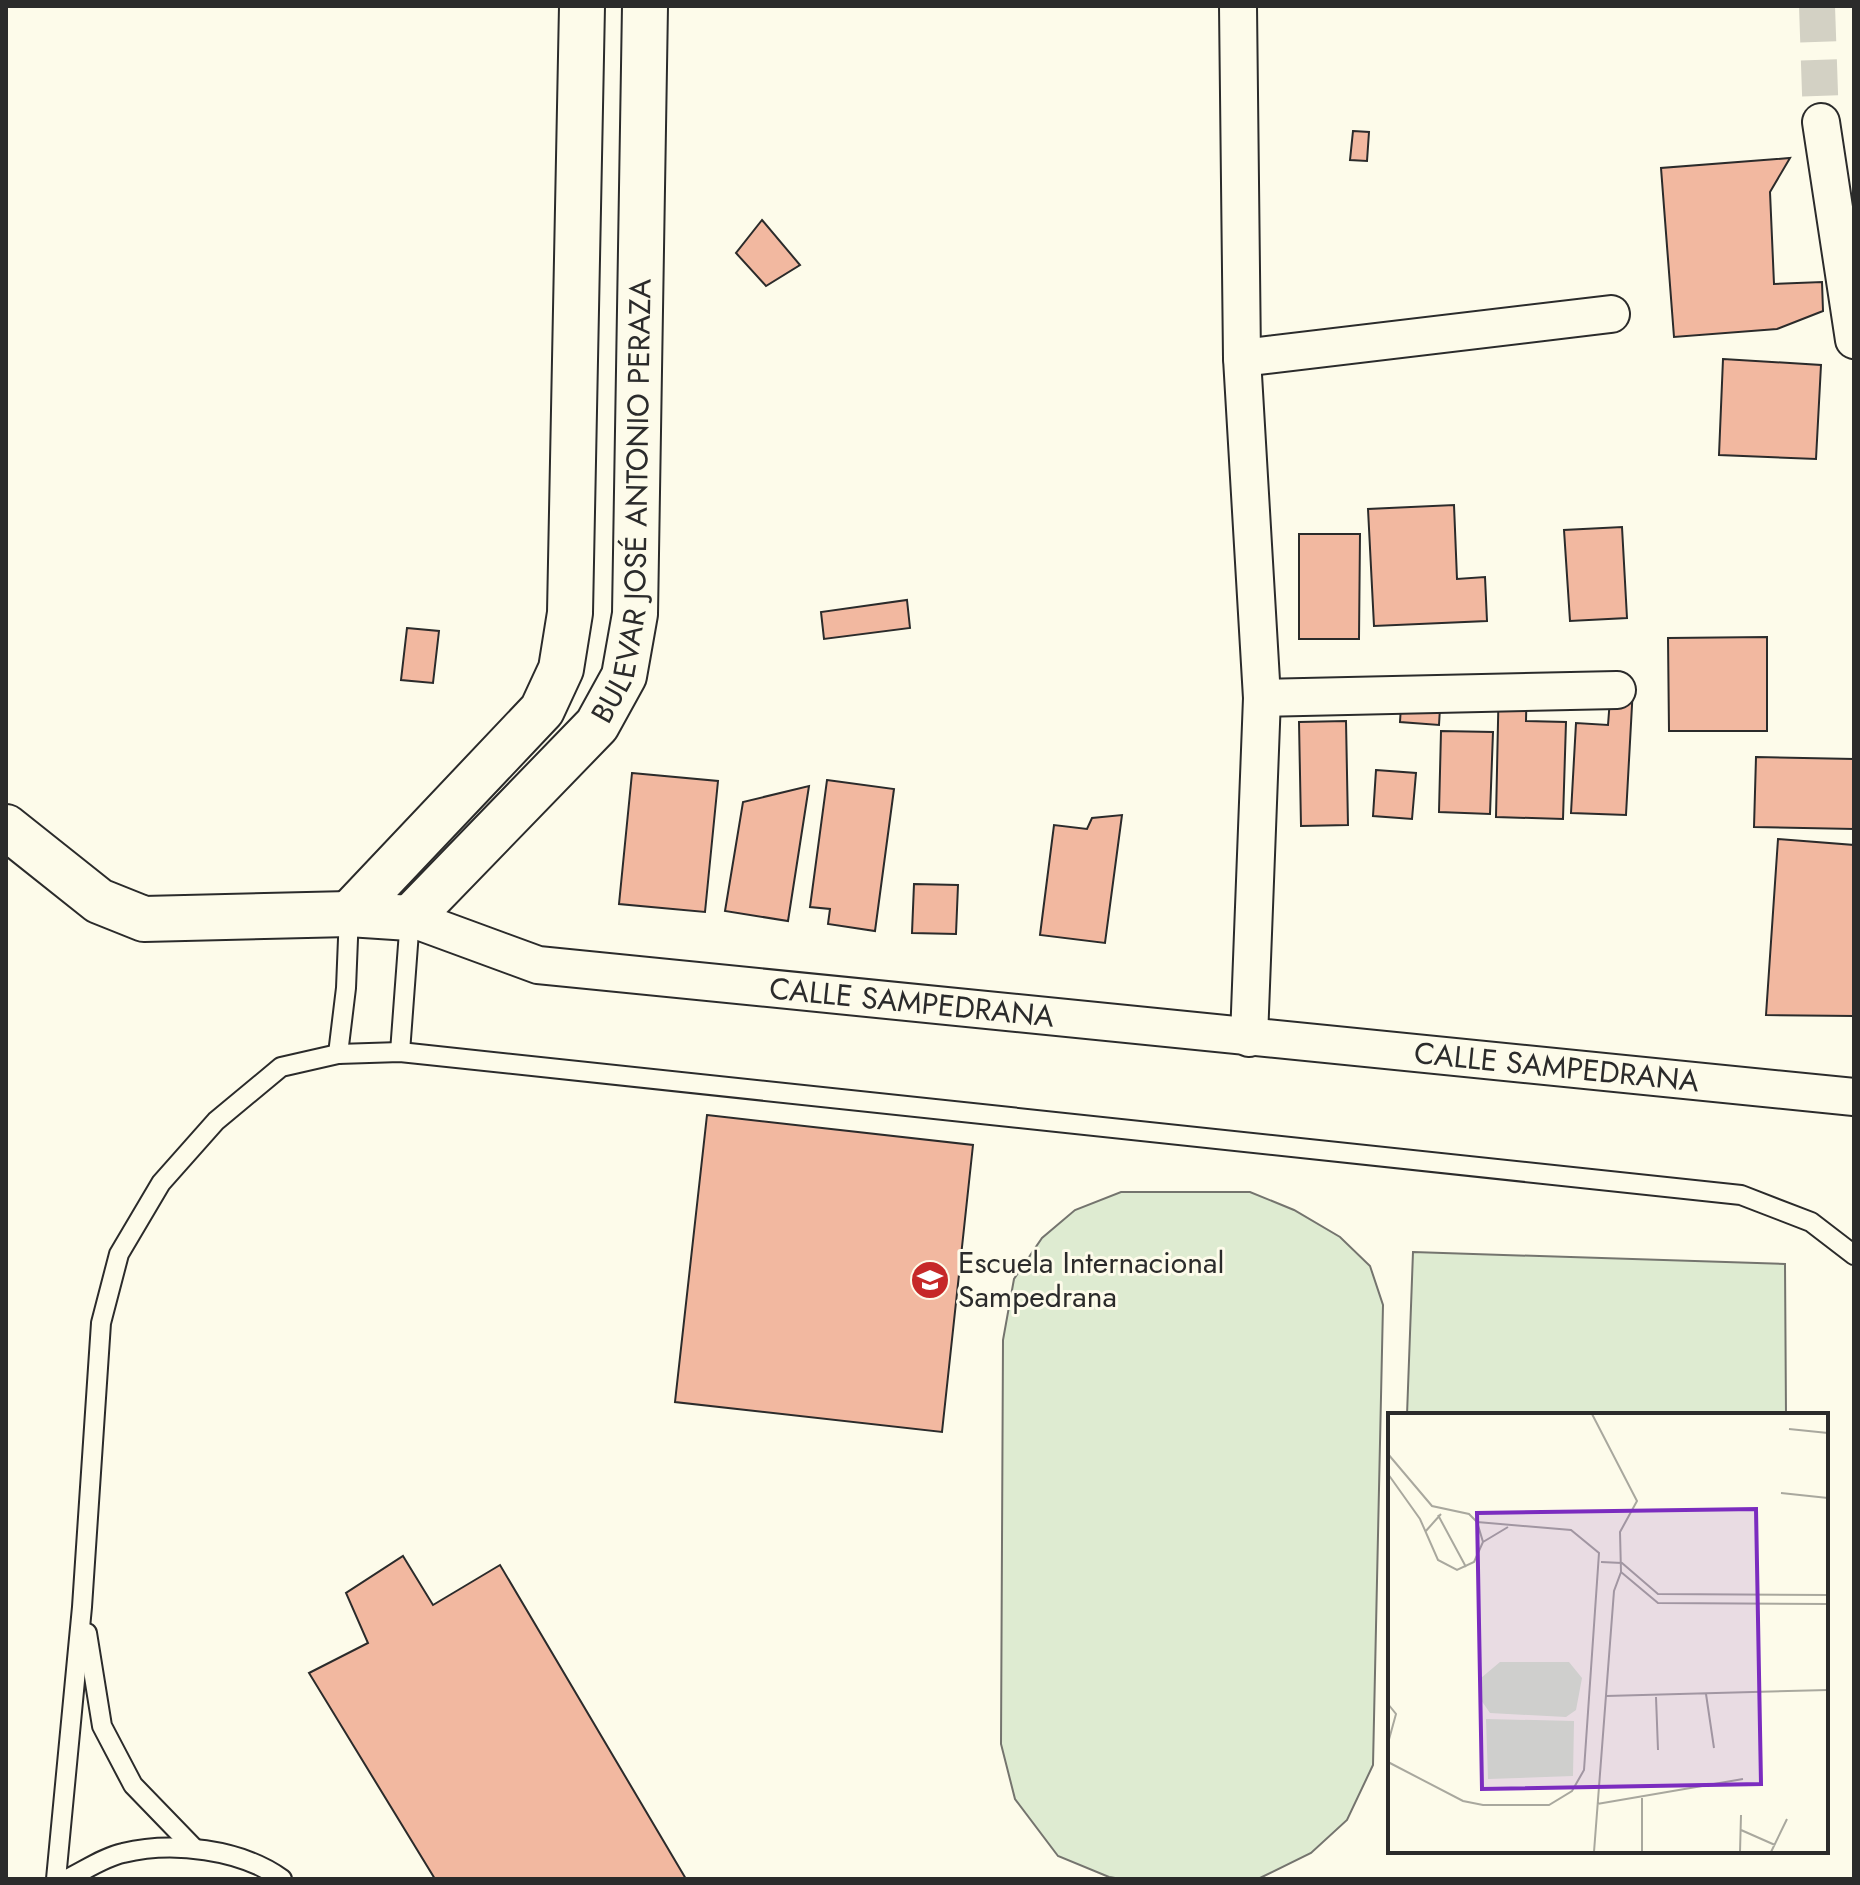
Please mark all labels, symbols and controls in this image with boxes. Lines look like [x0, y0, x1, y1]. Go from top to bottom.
street label: BULEVAR JOSÉ ANTONIO PERAZA [580, 278, 662, 731]
street label: CALLE SAMPEDRANA [767, 966, 1056, 1038]
street label: CALLE SAMPEDRANA [1412, 1031, 1701, 1102]
place label: Escuela Internacional Sampedrana [958, 1241, 1224, 1318]
school or university icon: Escuela Internacional Sampedrana [909, 1259, 951, 1301]
inset map [1388, 1413, 1828, 1853]

